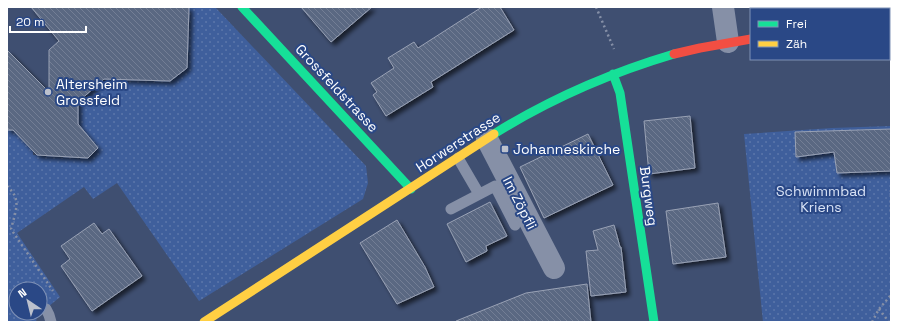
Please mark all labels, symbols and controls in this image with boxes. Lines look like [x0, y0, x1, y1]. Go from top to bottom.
scale bar [10, 8, 86, 34]
legend [750, 8, 890, 60]
text: 20 m [16, 14, 44, 30]
text: Frei [786, 16, 807, 32]
text: Zäh [786, 36, 807, 52]
street label: Grossfeldstrasse [292, 40, 382, 136]
place label: Altersheim Grossfeld [56, 75, 128, 109]
marker: Altersheim Grossfeld [43, 87, 53, 97]
street label: Horwerstrasse [412, 108, 504, 176]
place label: Johanneskirche [513, 140, 620, 158]
marker: Johanneskirche [500, 144, 510, 154]
street label: Burgweg [636, 165, 662, 227]
street label: Im Zöpfli [499, 174, 541, 232]
park label: Schwimmbad Kriens [776, 182, 866, 216]
north arrow [8, 281, 48, 321]
text: N [15, 285, 29, 301]

